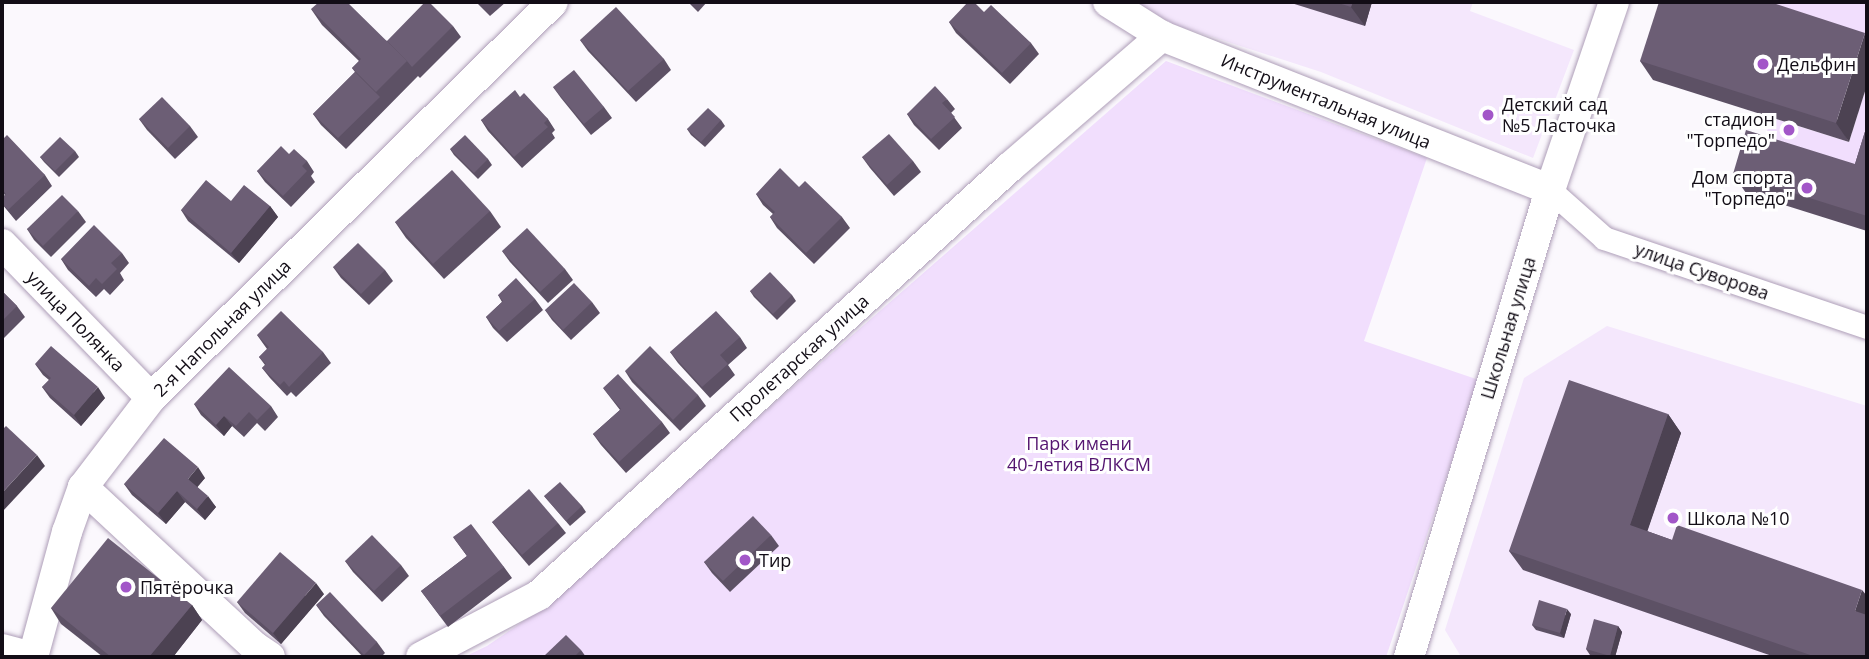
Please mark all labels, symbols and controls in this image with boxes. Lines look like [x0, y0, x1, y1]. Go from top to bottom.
street label: Инструментальная улица [1218, 49, 1434, 153]
place label: Дельфин [1777, 53, 1856, 75]
marker: Дельфин [1755, 56, 1771, 72]
place label: Детский сад №5 Ласточка [1502, 94, 1616, 136]
marker: Детский сад №5 Ласточка [1480, 107, 1496, 123]
place label: стадион "Торпедо" [1686, 109, 1775, 152]
marker: стадион "Торпедо" [1781, 122, 1797, 138]
place label: Дом спорта "Торпедо" [1692, 167, 1793, 210]
marker: Дом спорта "Торпедо" [1799, 180, 1815, 196]
street label: улица Суворова [1632, 238, 1772, 304]
street label: Школьная улица [1476, 254, 1540, 402]
street label: 2-я Напольная улица [149, 255, 295, 401]
street label: улица Полянка [23, 266, 129, 376]
street label: Пролетарская улица [725, 290, 873, 426]
park label: Парк имени 40-летия ВЛКСМ [1007, 433, 1151, 476]
place label: Школа №10 [1687, 507, 1790, 529]
marker: Школа №10 [1665, 510, 1681, 526]
place label: Тир [759, 549, 791, 571]
marker: Тир [737, 552, 753, 568]
place label: Пятёрочка [140, 576, 234, 598]
marker: Пятёрочка [118, 579, 134, 595]

